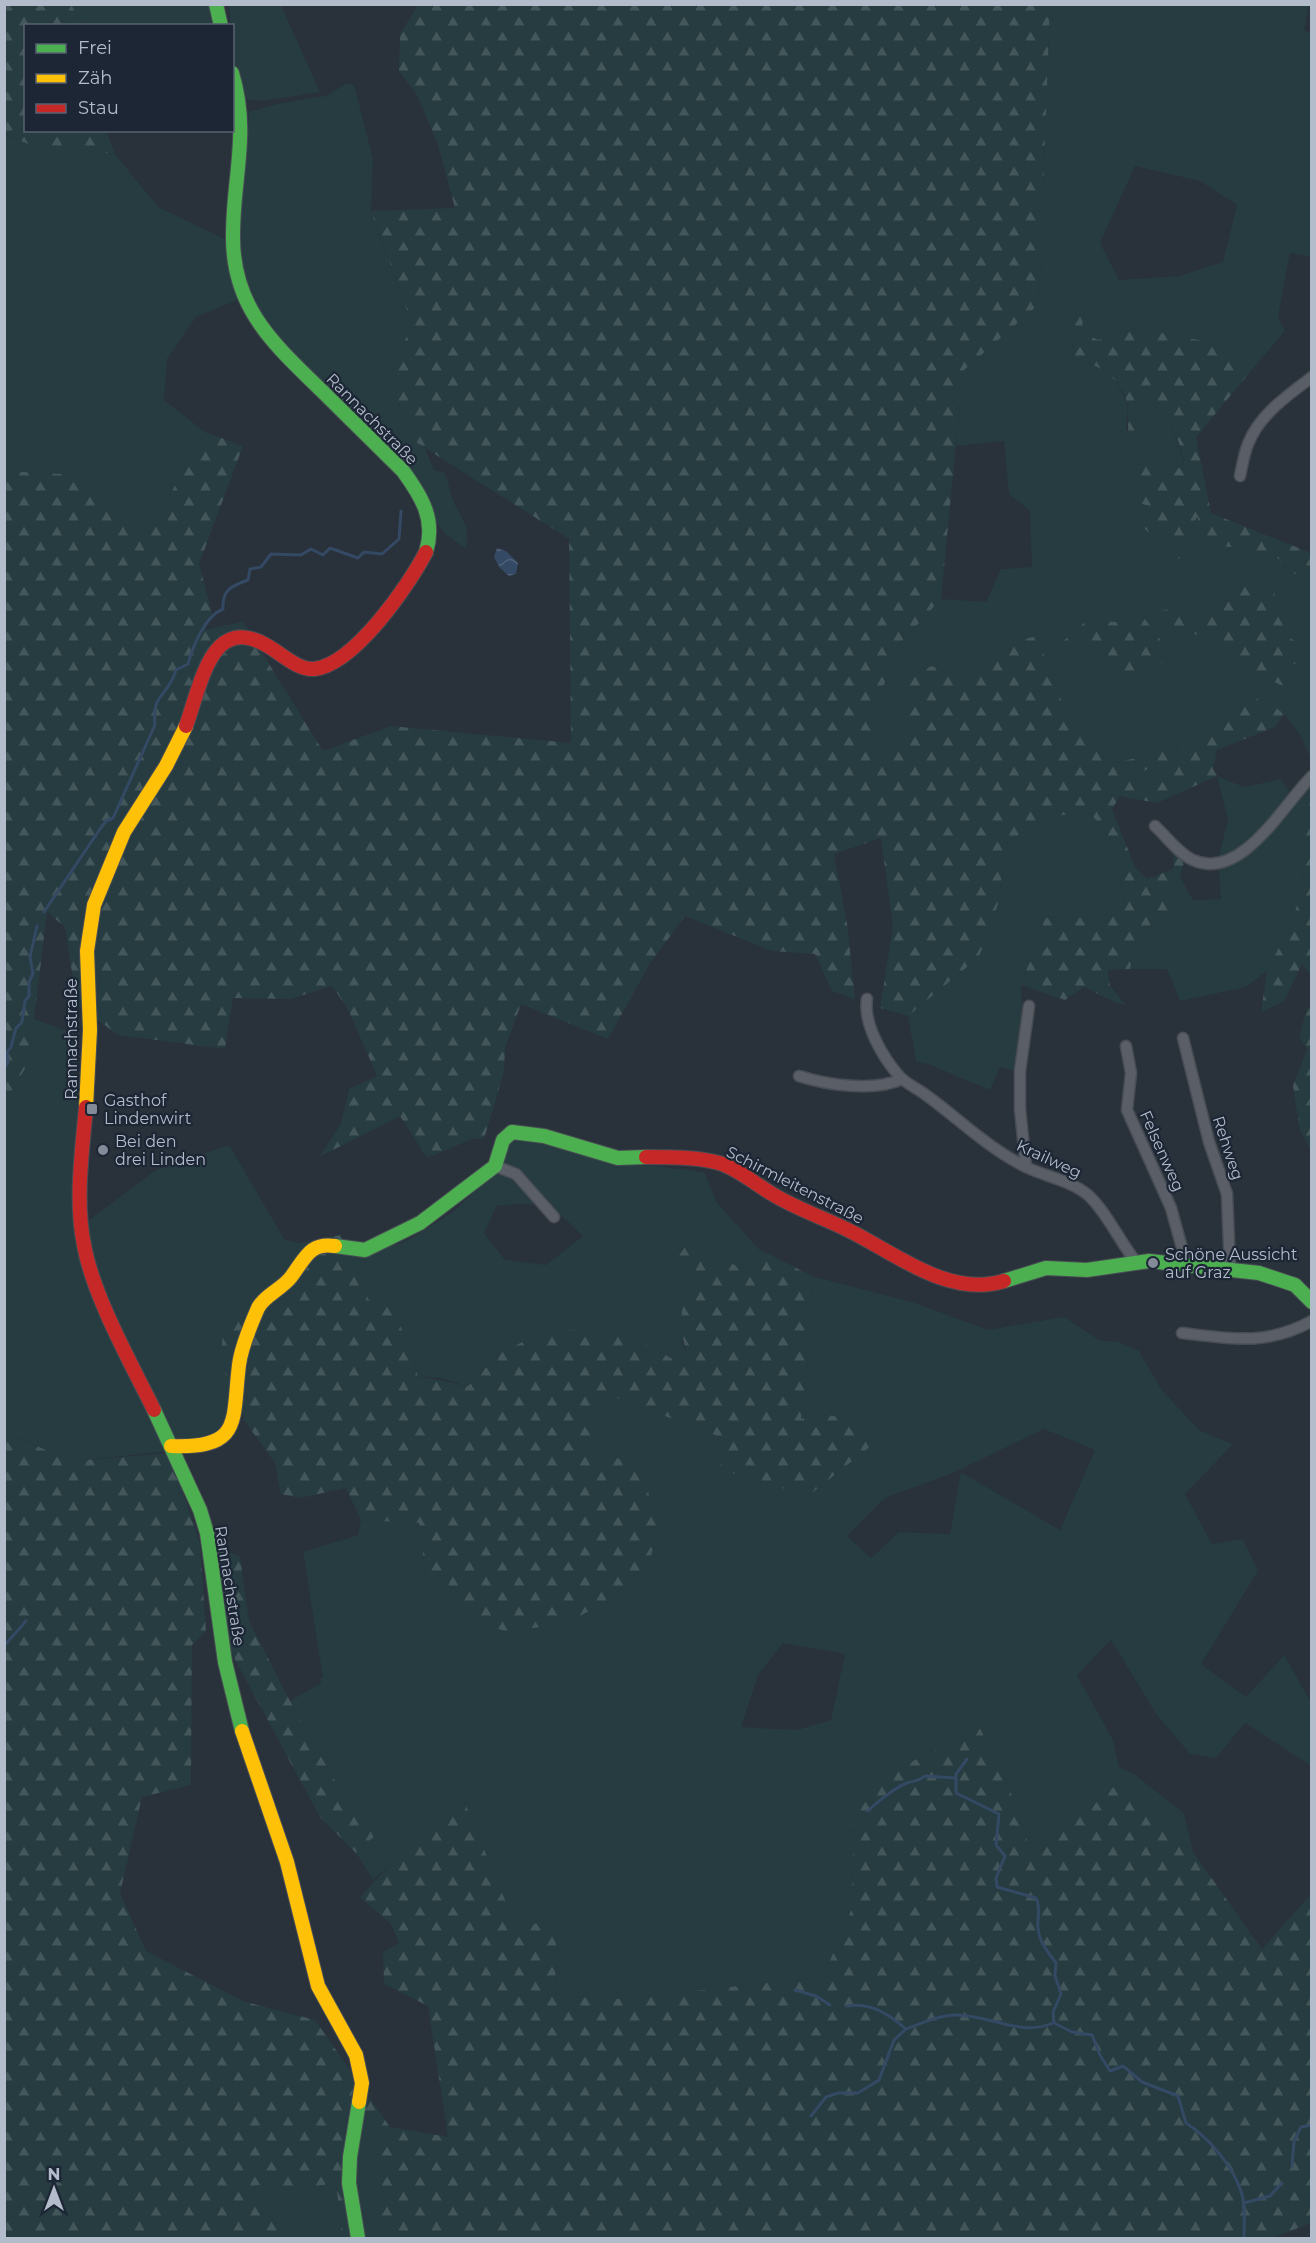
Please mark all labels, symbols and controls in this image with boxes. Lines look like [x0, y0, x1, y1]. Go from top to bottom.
legend [24, 24, 234, 132]
text: Frei [78, 37, 112, 59]
text: Zäh [78, 67, 113, 89]
text: Stau [78, 97, 119, 119]
street label: Rannachstraße [322, 369, 422, 469]
street label: Rannachstraße [62, 978, 81, 1100]
place label: Gasthof Lindenwirt [104, 1091, 192, 1128]
marker: Gasthof Lindenwirt [85, 1102, 99, 1116]
street label: Felsenweg [1136, 1108, 1188, 1194]
street label: Rehweg [1209, 1114, 1247, 1182]
place label: Bei den drei Linden [115, 1132, 206, 1169]
street label: Krailweg [1013, 1136, 1085, 1182]
street label: Schirmleitenstraße [723, 1142, 867, 1228]
marker: Bei den drei Linden [96, 1143, 110, 1157]
place label: Schöne Aussicht auf Graz [1165, 1245, 1298, 1282]
marker: Schöne Aussicht auf Graz [1146, 1256, 1160, 1270]
street label: Rannachstraße [211, 1524, 249, 1648]
north arrow [24, 2159, 84, 2219]
text: N [48, 2165, 60, 2184]

